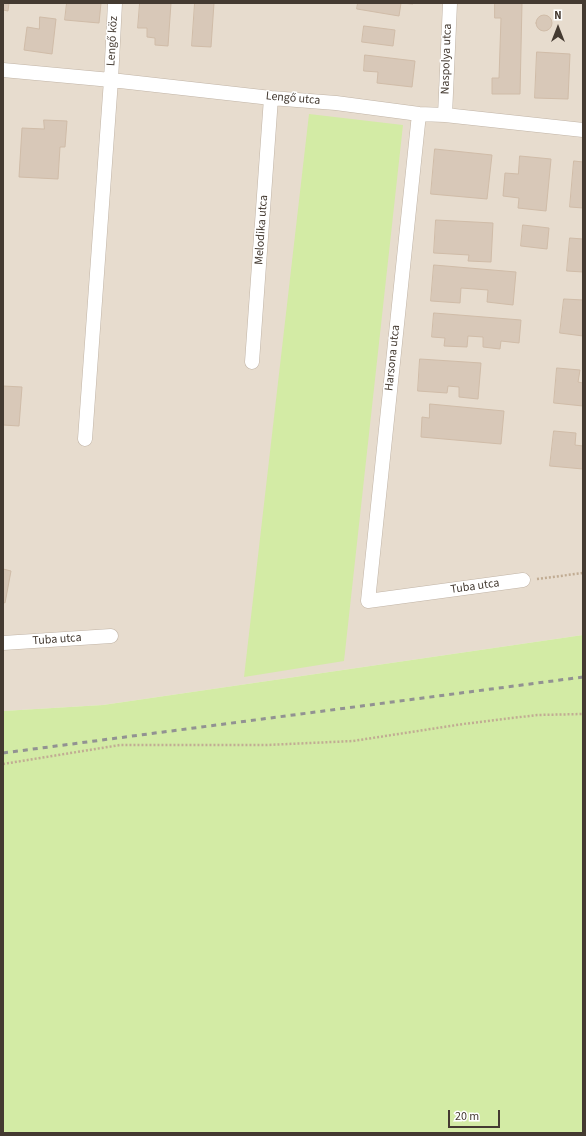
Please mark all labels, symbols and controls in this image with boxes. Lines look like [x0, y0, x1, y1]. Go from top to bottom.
north arrow [538, 8, 578, 48]
text: N [554, 8, 562, 23]
street label: Lengő köz [104, 16, 122, 66]
street label: Naspolya utca [439, 23, 455, 95]
street label: Lengő utca [265, 89, 321, 109]
street label: Melodika utca [252, 195, 272, 265]
street label: Harsona utca [382, 324, 404, 392]
street label: Tuba utca [450, 576, 500, 598]
street label: Tuba utca [32, 631, 82, 649]
scale bar [450, 1102, 502, 1128]
text: 20 m [455, 1108, 479, 1125]

